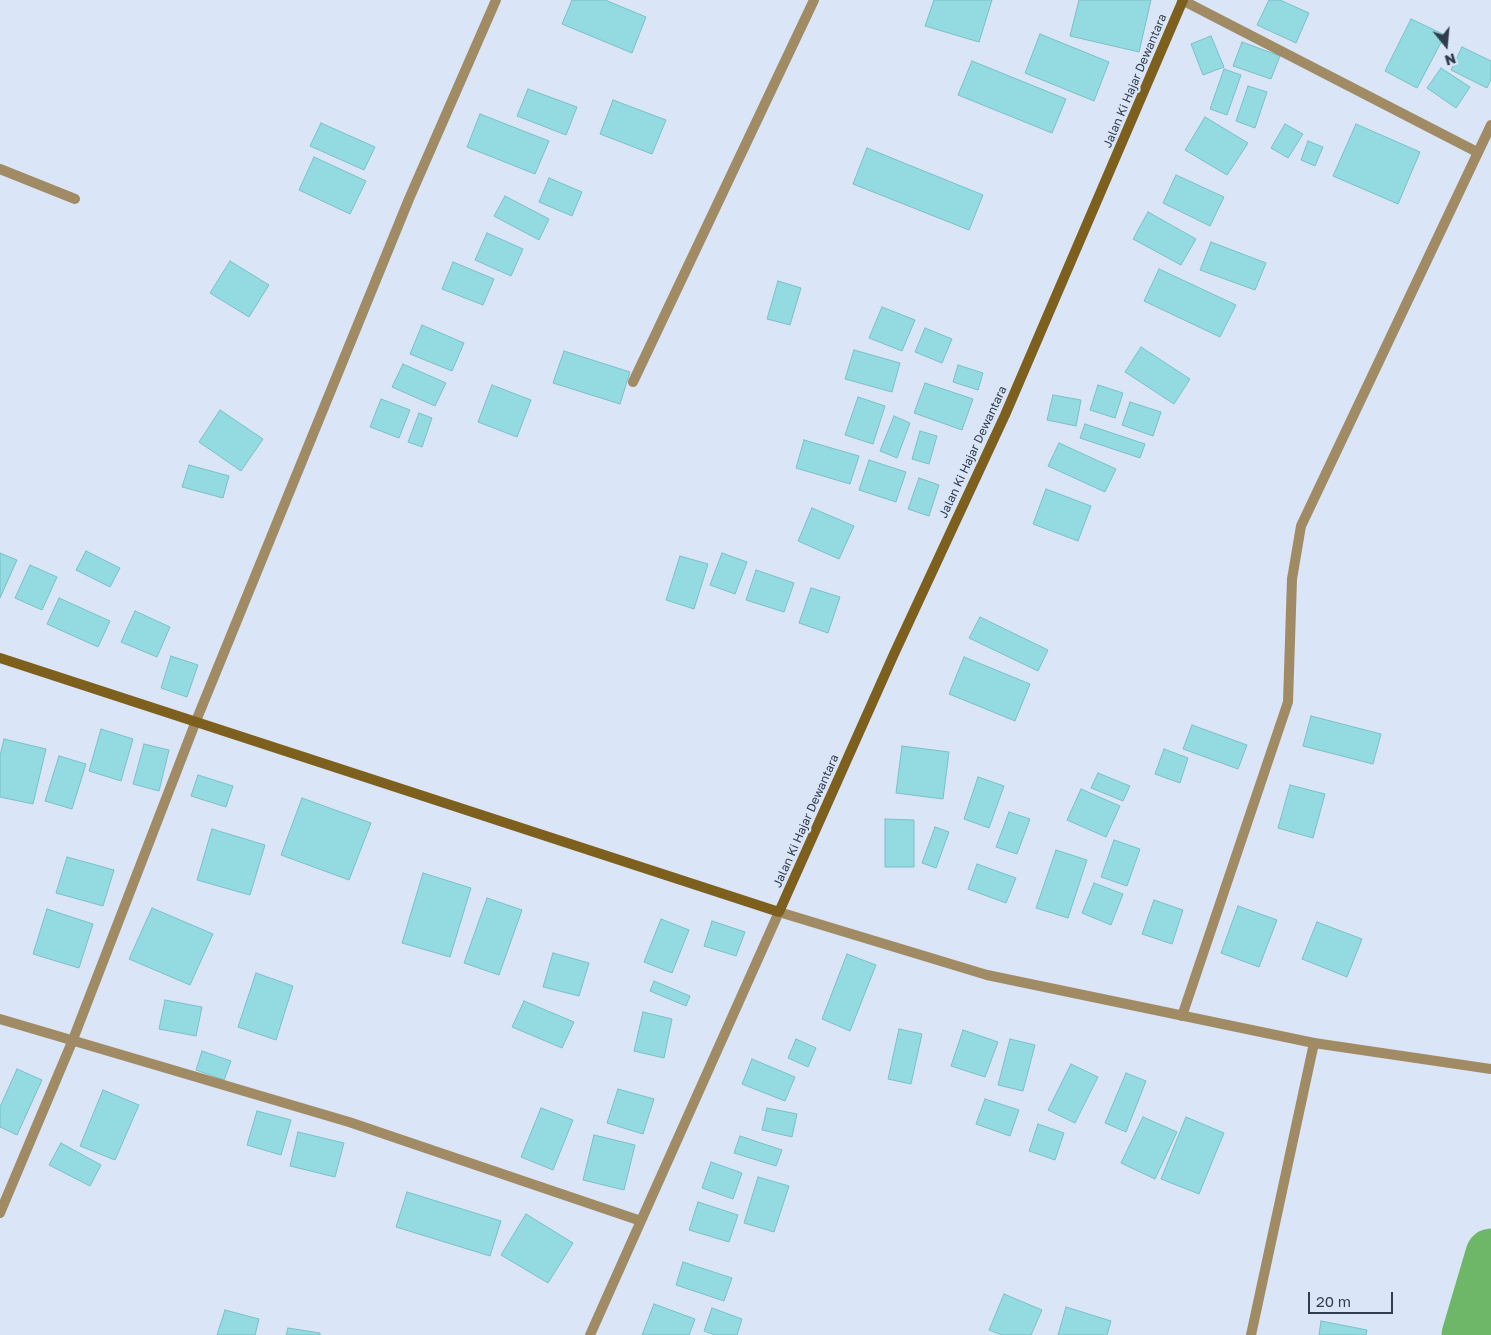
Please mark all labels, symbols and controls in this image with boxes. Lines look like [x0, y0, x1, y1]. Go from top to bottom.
street label: Jalan Ki Hajar Dewantara [1100, 12, 1170, 150]
north arrow [1421, 20, 1471, 70]
text: N [1443, 50, 1458, 70]
street label: Jalan Ki Hajar Dewantara [936, 384, 1010, 520]
street label: Jalan Ki Hajar Dewantara [770, 752, 842, 890]
scale bar [1311, 1282, 1396, 1314]
text: 20 m [1316, 1292, 1351, 1310]

